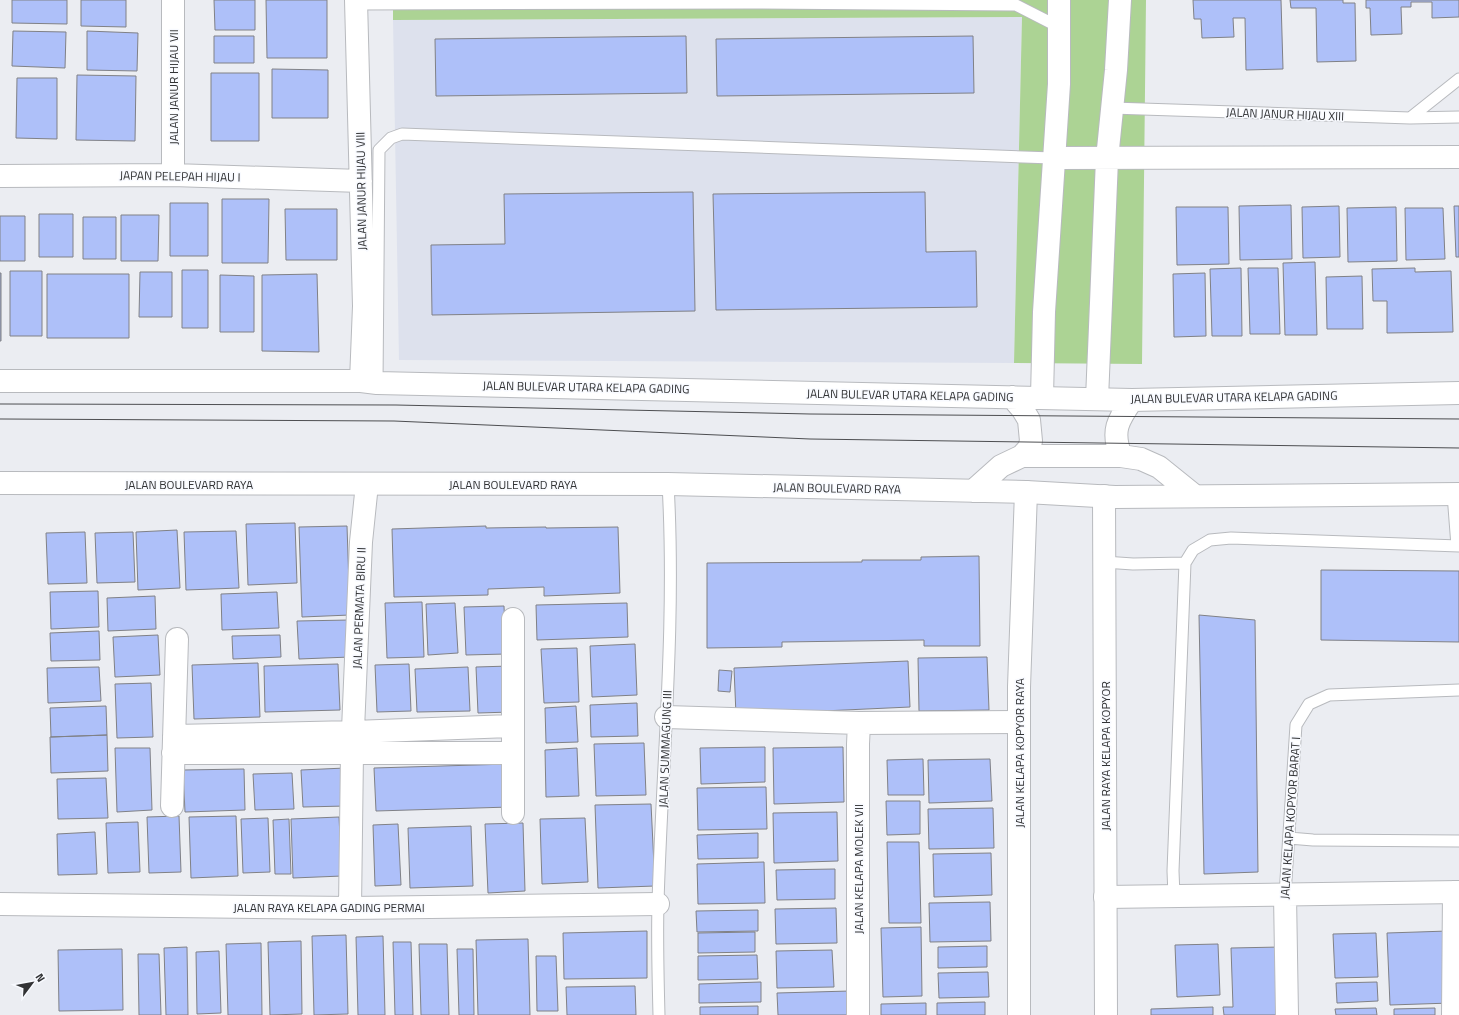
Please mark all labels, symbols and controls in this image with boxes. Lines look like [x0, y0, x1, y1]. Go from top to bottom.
street label: JALAN JANUR HIJAU VII [164, 29, 183, 145]
street label: JALAN JANUR HIJAU XIII [1226, 102, 1344, 126]
street label: JALAN JANUR HIJAU VIII [350, 132, 372, 250]
street label: JAPAN PELEPAH HIJAU I [119, 165, 241, 187]
street label: JALAN BULEVAR UTARA KELAPA GADING [482, 376, 690, 398]
street label: JALAN BULEVAR UTARA KELAPA GADING [806, 384, 1014, 406]
street label: JALAN BULEVAR UTARA KELAPA GADING [1130, 386, 1338, 408]
street label: JALAN BOULEVARD RAYA [125, 475, 253, 494]
street label: JALAN BOULEVARD RAYA [449, 475, 577, 494]
street label: JALAN BOULEVARD RAYA [773, 477, 901, 499]
street label: JALAN PERMATA BIRU II [347, 547, 371, 669]
street label: JALAN KELAPA KOPYOR RAYA [1010, 678, 1029, 828]
street label: JALAN RAYA KELAPA KOPYOR [1096, 681, 1115, 831]
street label: JALAN SUMMAGUNG III [653, 690, 677, 808]
street label: JALAN KELAPA KOPYOR BARAT I [1275, 736, 1305, 900]
street label: JALAN KELAPA MOLEK VII [849, 804, 868, 934]
street label: JALAN RAYA KELAPA GADING PERMAI [233, 898, 425, 917]
north arrow [12, 963, 52, 1003]
text: N [32, 970, 49, 985]

